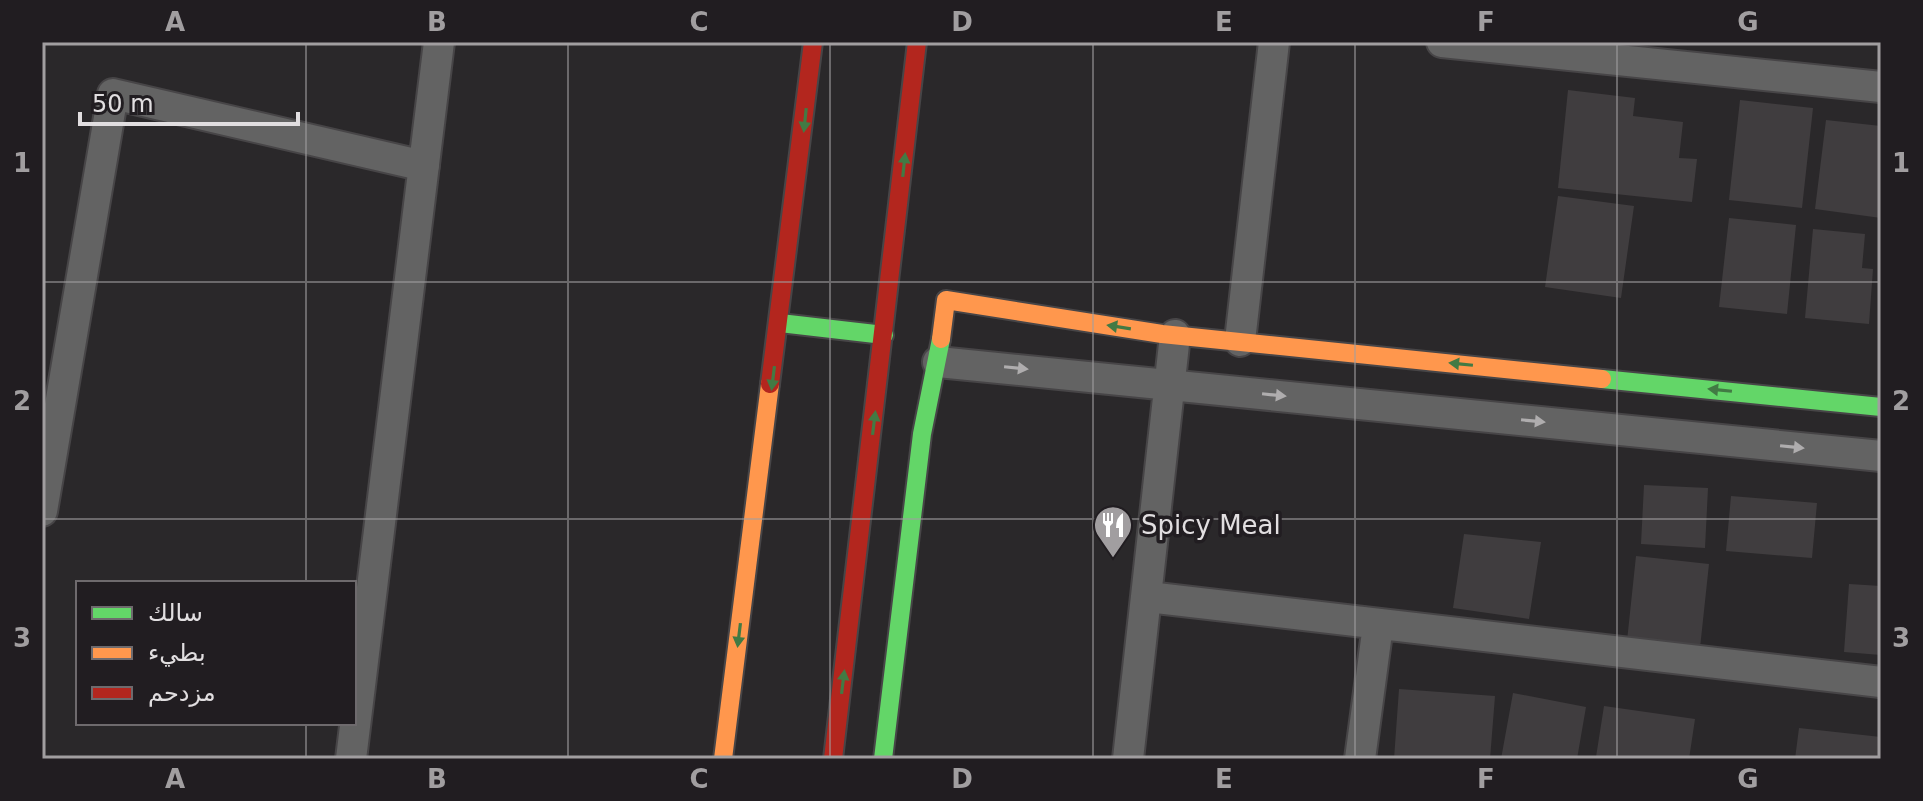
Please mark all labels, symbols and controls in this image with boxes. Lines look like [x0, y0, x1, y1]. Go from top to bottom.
text: A [165, 7, 185, 37]
text: B [427, 7, 447, 37]
text: C [689, 7, 709, 37]
text: D [951, 7, 973, 37]
text: E [1215, 7, 1233, 37]
text: F [1477, 7, 1495, 37]
text: G [1737, 7, 1759, 37]
scale bar [80, 76, 298, 126]
text: 50 m [92, 90, 154, 118]
one-way arrow [798, 107, 811, 132]
text: 1 [13, 148, 31, 178]
text: 1 [1892, 148, 1910, 178]
one-way arrow [898, 152, 911, 177]
one-way arrow [1106, 320, 1131, 333]
one-way arrow [1448, 357, 1473, 370]
one-way arrow [1004, 362, 1029, 375]
one-way arrow [766, 365, 779, 390]
one-way arrow [1707, 384, 1732, 397]
text: 2 [13, 386, 31, 416]
text: 2 [1892, 386, 1910, 416]
one-way arrow [1262, 388, 1287, 401]
one-way arrow [867, 411, 880, 436]
one-way arrow [1521, 415, 1546, 428]
one-way arrow [1780, 441, 1805, 454]
restaurant icon: Spicy Meal [1092, 504, 1134, 559]
place label: Spicy Meal [1141, 510, 1281, 540]
legend [76, 581, 356, 725]
text: سالك [148, 599, 203, 627]
text: 3 [13, 623, 31, 653]
one-way arrow [732, 623, 745, 648]
text: 3 [1892, 623, 1910, 653]
text: بطيء [148, 639, 206, 667]
one-way arrow [836, 669, 849, 694]
text: مزدحم [148, 679, 216, 707]
text: A [165, 764, 185, 794]
text: B [427, 764, 447, 794]
text: C [689, 764, 709, 794]
text: D [951, 764, 973, 794]
text: E [1215, 764, 1233, 794]
text: F [1477, 764, 1495, 794]
text: G [1737, 764, 1759, 794]

